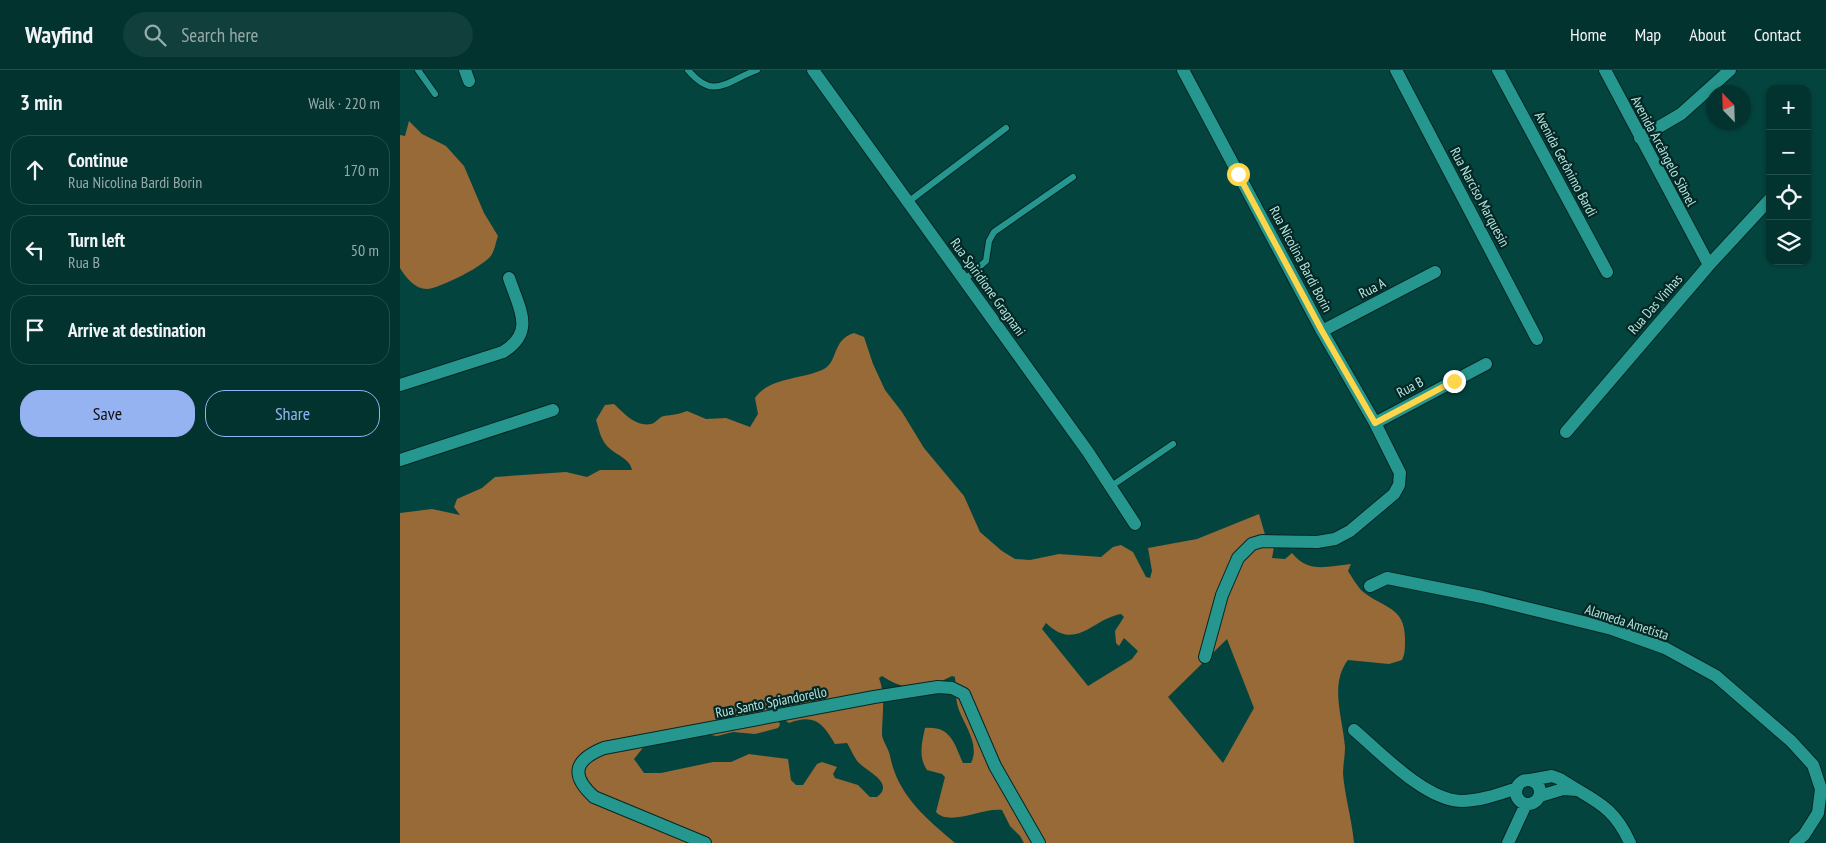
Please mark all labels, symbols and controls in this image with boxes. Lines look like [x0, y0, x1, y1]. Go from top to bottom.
search box [123, 12, 473, 57]
text: Wayfind [25, 19, 93, 50]
icon: search [141, 21, 169, 49]
text: Search here [181, 23, 258, 47]
text: Home [1570, 23, 1607, 46]
text: Map [1635, 23, 1661, 46]
text: About [1689, 23, 1726, 46]
text: Contact [1754, 23, 1801, 46]
north arrow [1706, 85, 1751, 130]
map controls [1766, 85, 1811, 265]
button: + [1766, 85, 1811, 130]
text: 3 min [20, 89, 62, 116]
text: Walk · 220 m [308, 93, 380, 113]
street label: Avenida Arcângelo Sibnel [1627, 93, 1701, 210]
street label: Avenida Gerônimo Bardi [1531, 108, 1601, 220]
button: − [1766, 130, 1811, 175]
street label: Rua Narciso Marquesin [1446, 144, 1514, 250]
text: Continue [68, 148, 128, 172]
icon: ahead [21, 156, 49, 184]
text: 170 m [344, 160, 379, 180]
route start [1227, 163, 1250, 186]
text: Rua Nicolina Bardi Borin [68, 172, 202, 192]
button: locate [1766, 175, 1811, 220]
street label: Rua Nicolina Bardi Borin [1265, 203, 1337, 315]
button: layers [1766, 220, 1811, 265]
text: Turn left [68, 228, 125, 252]
street label: Rua Spiridione Gragnani [946, 234, 1030, 340]
icon: left [21, 236, 49, 264]
text: 50 m [351, 240, 379, 260]
text: Rua B [68, 252, 100, 272]
street label: Rua Das Vinhas [1624, 270, 1686, 338]
street label: Rua A [1356, 274, 1389, 302]
icon: arrive [21, 316, 49, 344]
text: Arrive at destination [68, 318, 206, 342]
route end [1443, 370, 1466, 393]
street label: Rua B [1393, 372, 1427, 402]
button: Save [20, 390, 195, 437]
button: Share [205, 390, 380, 437]
street label: Alameda Ametista [1583, 600, 1671, 644]
street label: Rua Santo Spiandorello [714, 682, 828, 722]

